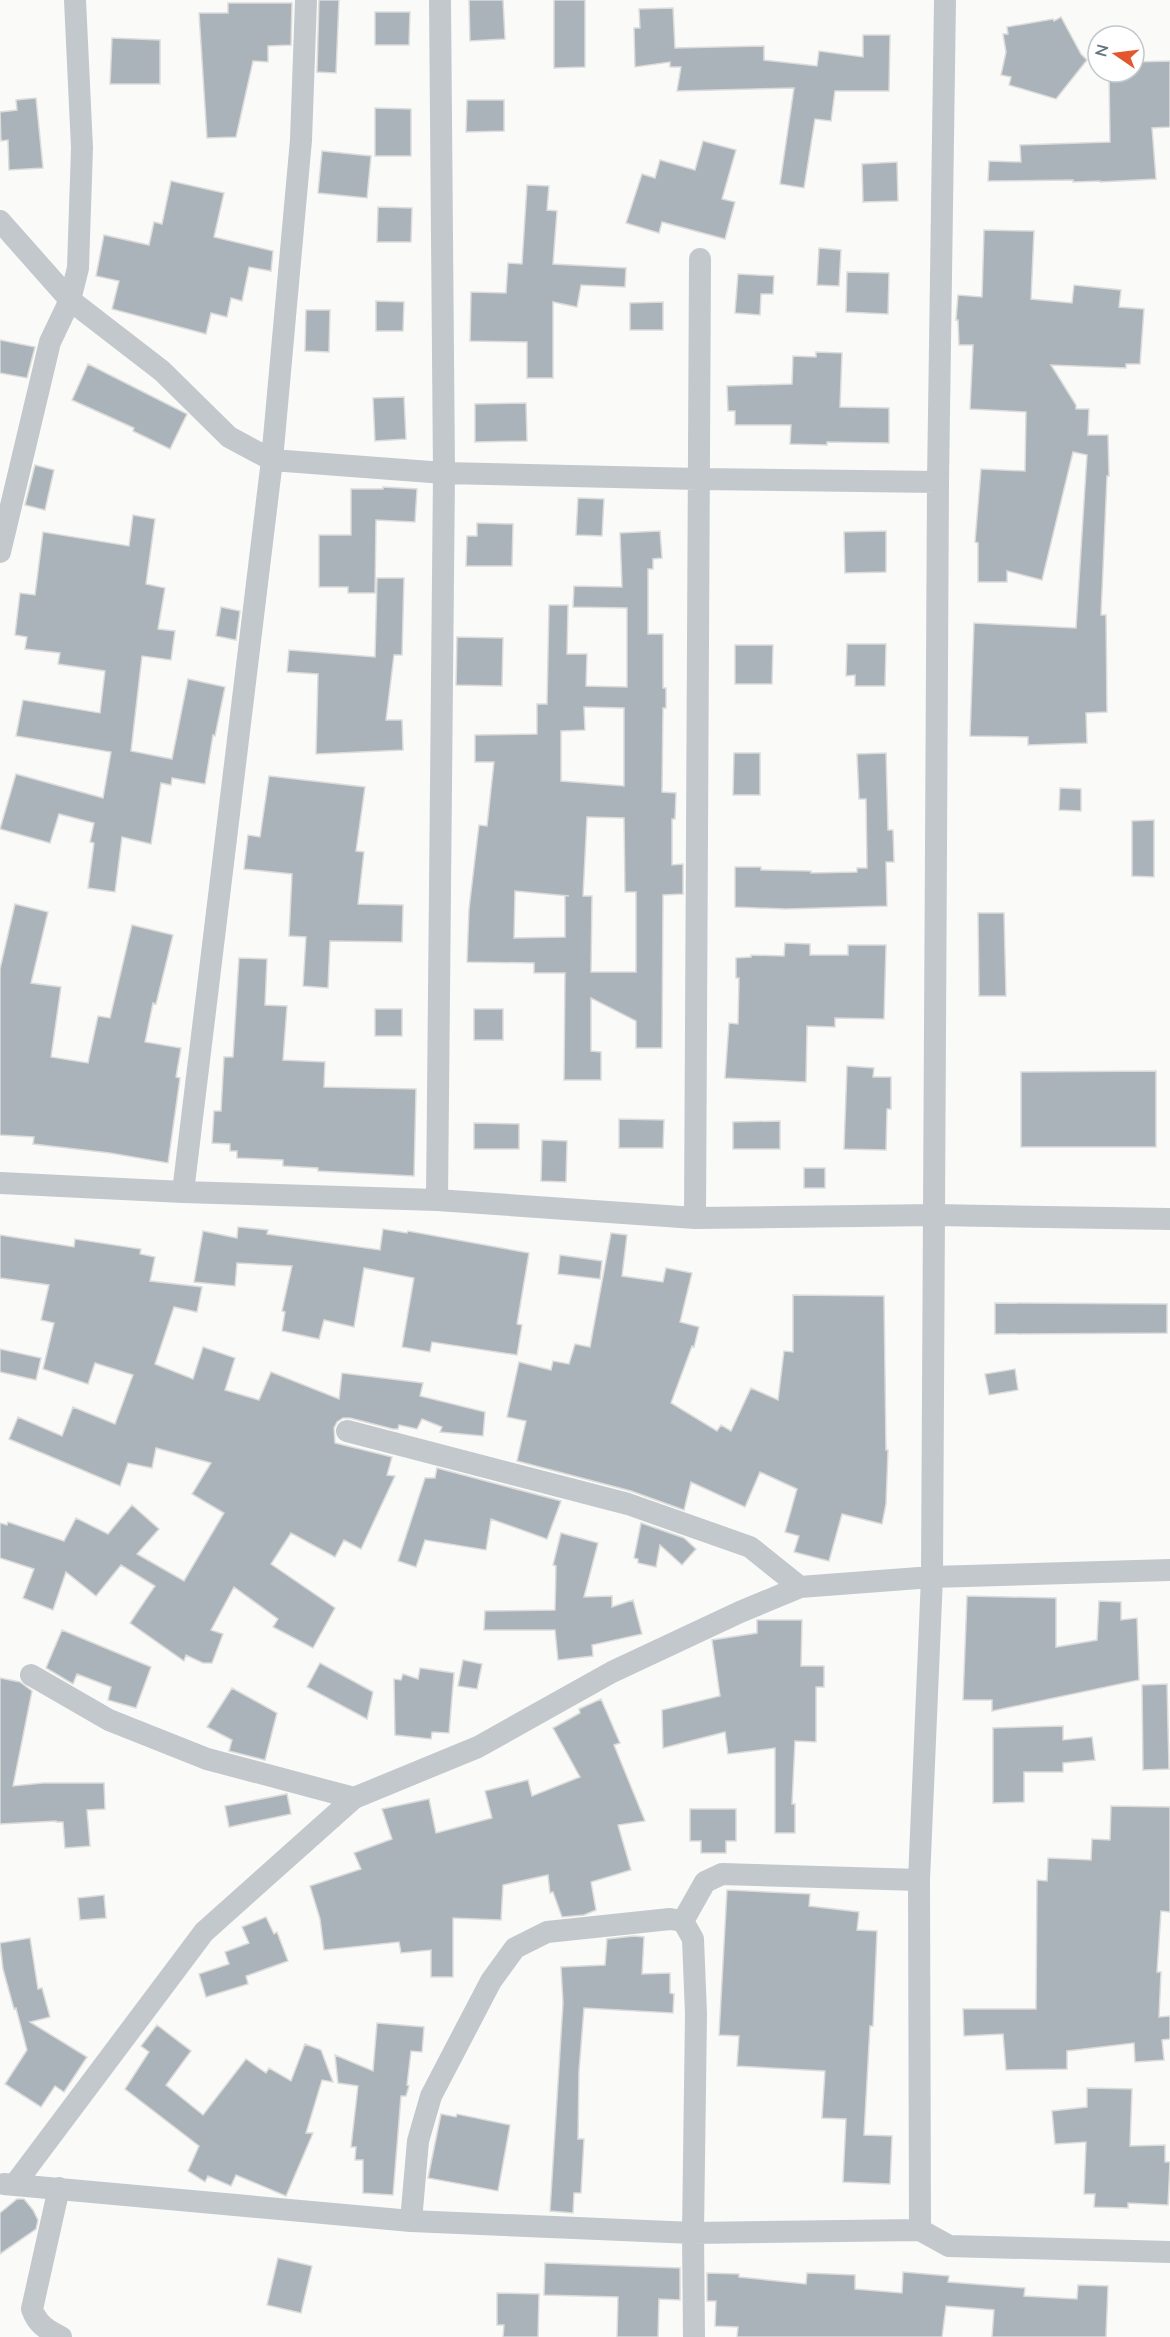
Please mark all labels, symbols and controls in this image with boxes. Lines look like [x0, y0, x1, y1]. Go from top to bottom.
north arrow [1086, 24, 1146, 84]
text: N [1090, 42, 1113, 59]

